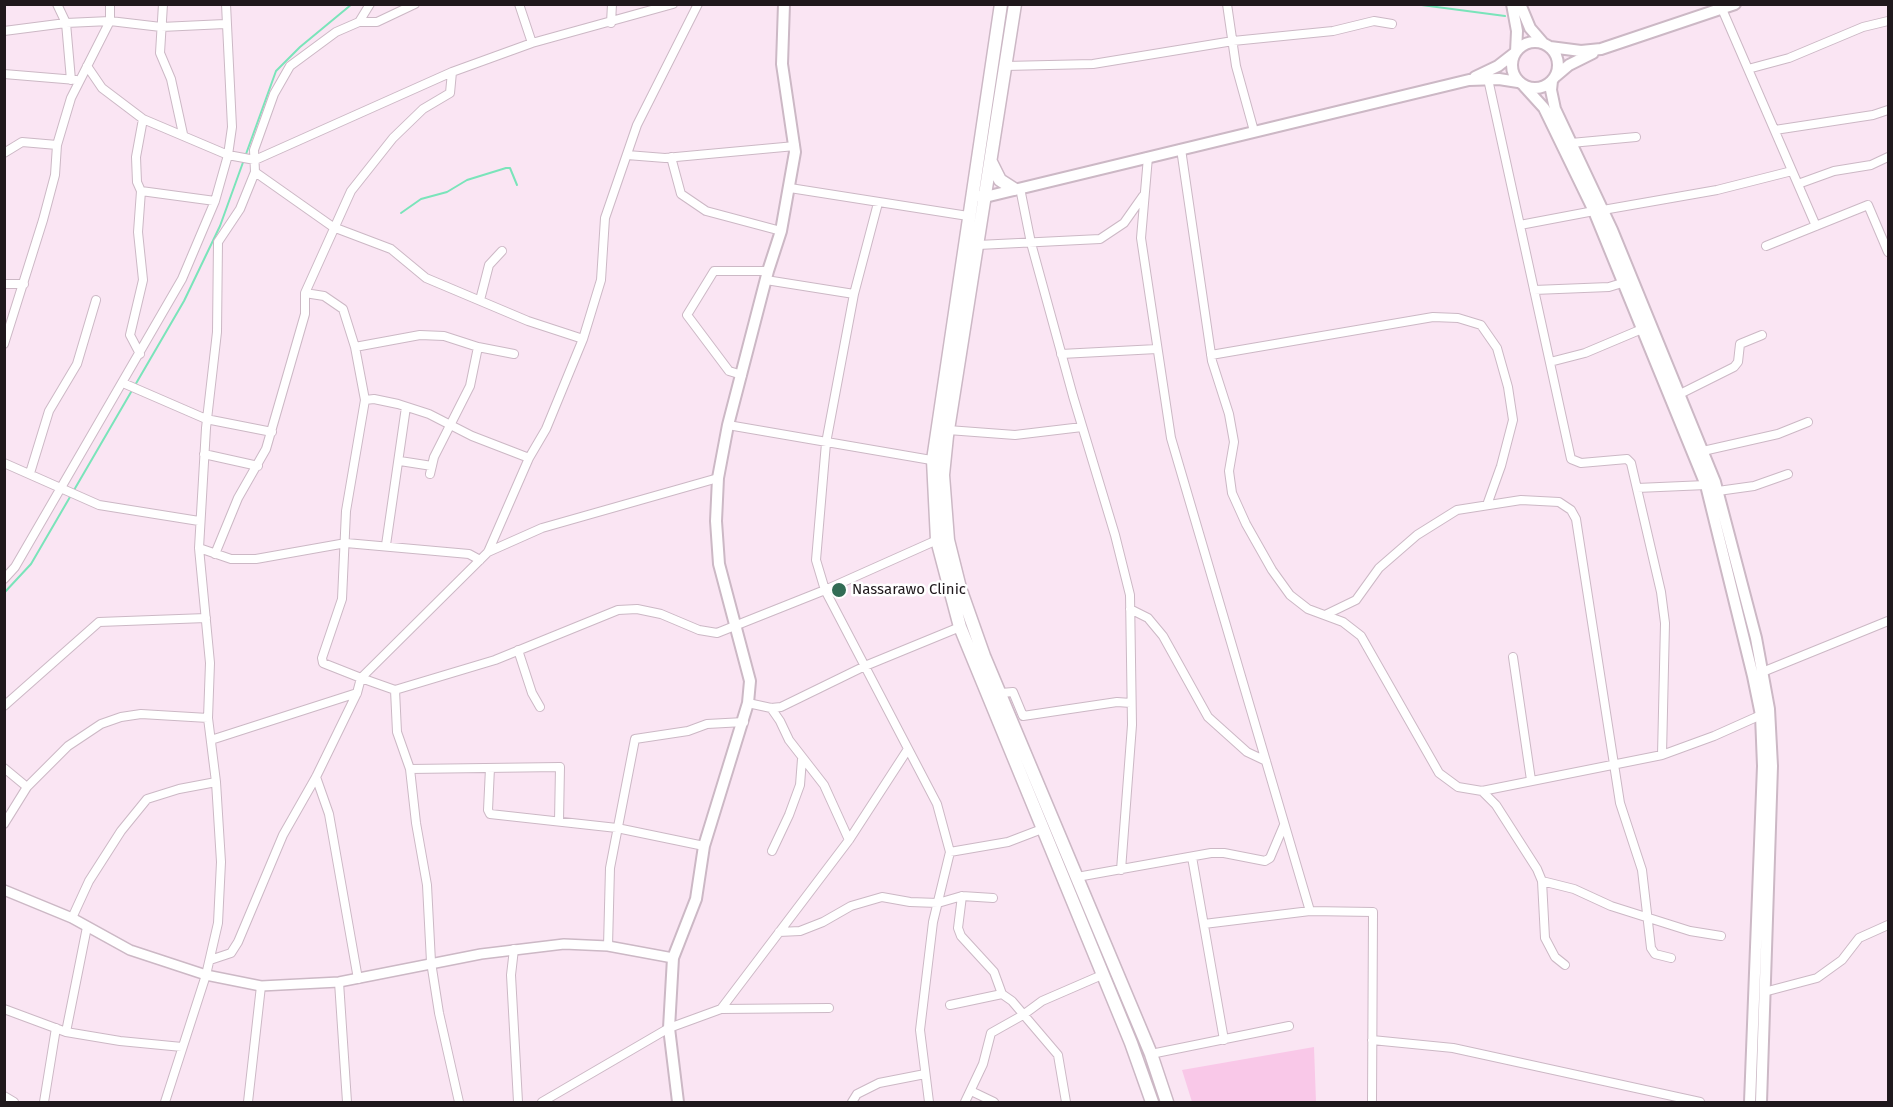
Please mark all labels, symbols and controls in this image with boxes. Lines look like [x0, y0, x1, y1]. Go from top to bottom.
marker: Nassarawo Clinic [830, 581, 848, 599]
place label: Nassarawo Clinic [852, 581, 966, 599]

